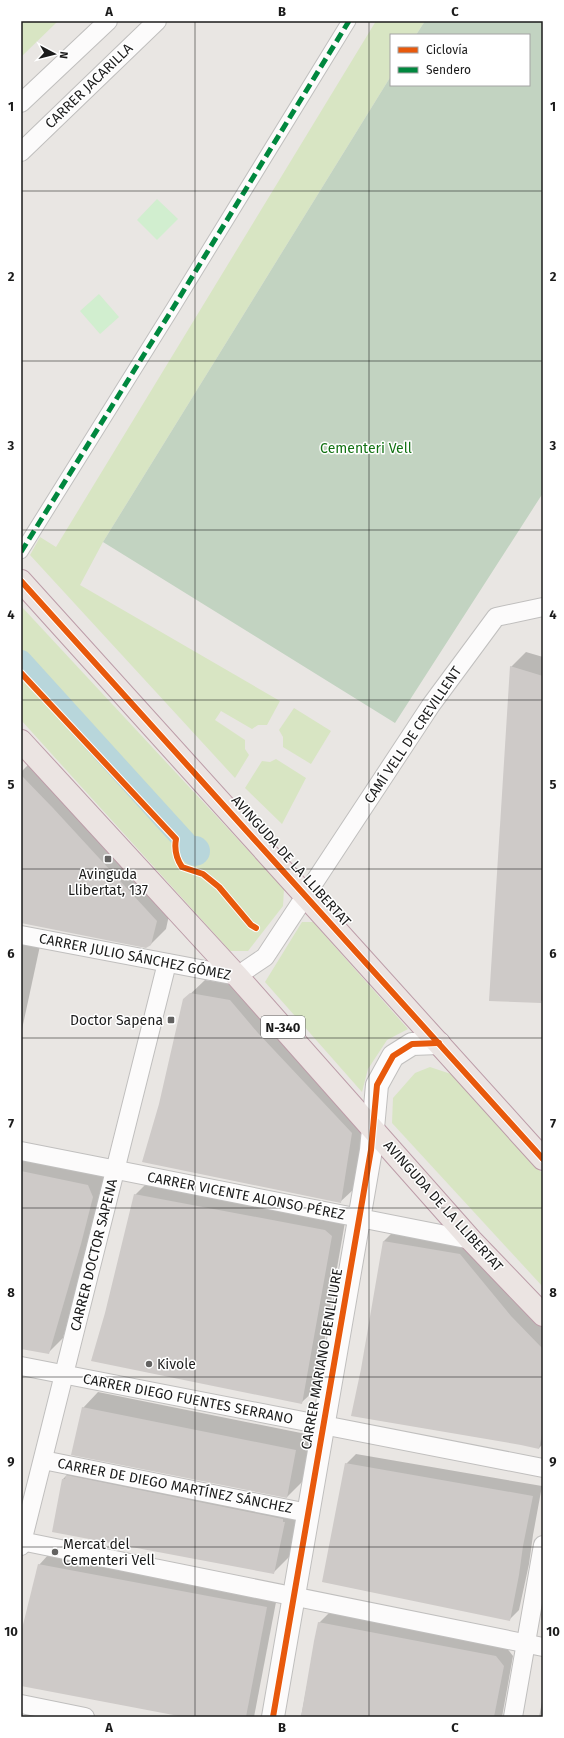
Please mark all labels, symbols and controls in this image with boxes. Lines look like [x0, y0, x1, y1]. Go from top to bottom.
text: A [104, 4, 113, 19]
text: B [278, 4, 286, 19]
text: C [451, 4, 459, 19]
north arrow [34, 34, 74, 74]
legend [390, 34, 530, 86]
street label: CARRER JACARILLA [42, 40, 136, 132]
text: Ciclovía [426, 43, 468, 57]
text: N [57, 51, 70, 60]
text: Sendero [426, 63, 471, 77]
text: 1 [8, 99, 14, 114]
text: 1 [550, 99, 556, 114]
text: 2 [8, 269, 15, 284]
text: 2 [550, 269, 557, 284]
text: 3 [7, 438, 15, 453]
text: 3 [549, 438, 557, 453]
park label: Cementeri Vell [320, 440, 412, 457]
text: 4 [7, 607, 15, 622]
text: 4 [549, 607, 557, 622]
street label: CAMÍ VELL DE CREVILLENT [360, 662, 466, 807]
text: 5 [8, 777, 15, 792]
text: 5 [550, 777, 557, 792]
street label: AVINGUDA DE LA LLIBERTAT [228, 792, 355, 931]
marker: Avinguda Llibertat, 137 [103, 854, 113, 864]
place label: Avinguda Llibertat, 137 [68, 866, 148, 899]
street label: CARRER JULIO SÁNCHEZ GÓMEZ [37, 929, 233, 984]
text: 6 [7, 946, 15, 961]
text: 6 [549, 946, 557, 961]
place label: Doctor Sapena [70, 1012, 163, 1029]
marker: Doctor Sapena [166, 1015, 176, 1025]
road number: N-340 [261, 1016, 305, 1038]
text: 7 [8, 1116, 14, 1131]
text: 7 [550, 1116, 556, 1131]
street label: AVINGUDA DE LA LLIBERTAT [380, 1137, 507, 1276]
street label: CARRER VICENTE ALONSO PÉREZ [146, 1167, 347, 1224]
street label: CARRER DOCTOR SAPENA [67, 1177, 121, 1333]
street label: CARRER MARIANO BENLLIURE [298, 1267, 346, 1451]
text: 8 [7, 1285, 15, 1300]
text: 8 [549, 1285, 557, 1300]
place label: Kivole [157, 1356, 196, 1373]
marker: Kivole [144, 1359, 154, 1369]
street label: CARRER DIEGO FUENTES SERRANO [82, 1370, 294, 1428]
text: 9 [7, 1454, 15, 1469]
street label: CARRER DE DIEGO MARTÍNEZ SÁNCHEZ [56, 1454, 294, 1517]
text: 9 [549, 1454, 557, 1469]
place label: Mercat del Cementeri Vell [63, 1536, 155, 1569]
marker: Mercat del Cementeri Vell [50, 1547, 60, 1557]
text: 10 [4, 1624, 18, 1639]
text: 10 [546, 1624, 560, 1639]
text: A [104, 1720, 113, 1735]
text: B [278, 1720, 286, 1735]
text: C [451, 1720, 459, 1735]

